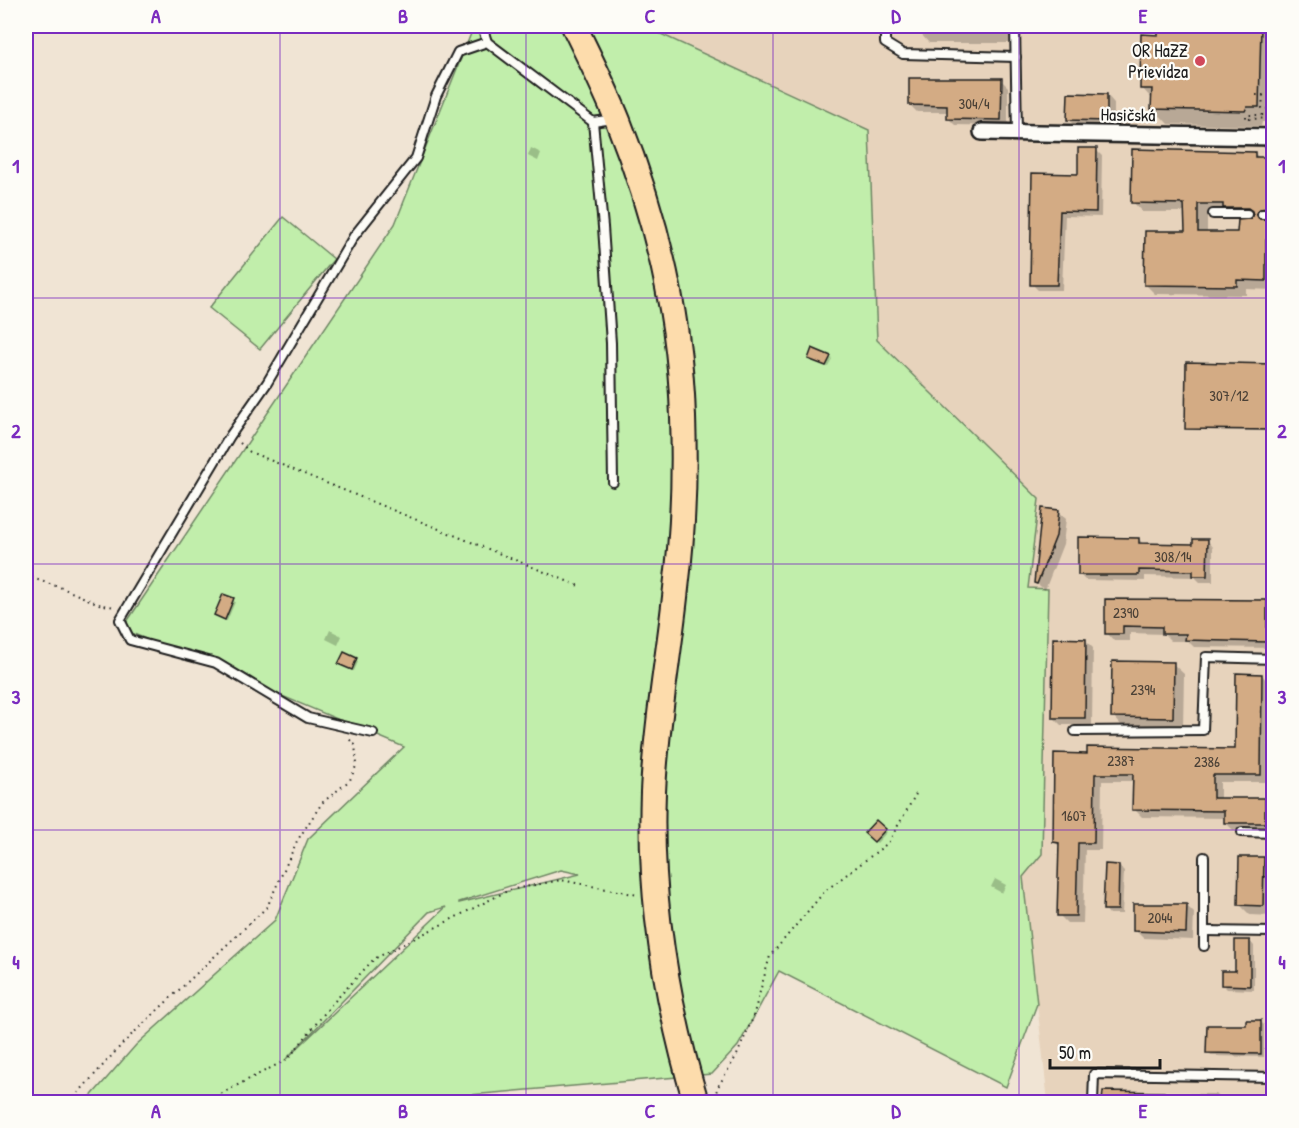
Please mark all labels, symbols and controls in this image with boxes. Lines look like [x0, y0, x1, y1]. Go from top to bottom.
text: A [151, 2, 161, 29]
text: B [398, 2, 408, 29]
text: C [645, 2, 656, 29]
text: D [891, 2, 901, 29]
text: E [1139, 2, 1148, 29]
place label: OR HaZZ Prievidza [1128, 38, 1188, 84]
marker: OR HaZZ Prievidza [1193, 54, 1207, 68]
house number: 304/4 [958, 93, 990, 114]
street label: Hasičská [1100, 102, 1156, 127]
text: 1 [12, 152, 20, 179]
text: 1 [1278, 152, 1286, 179]
house number: 307/12 [1209, 385, 1249, 406]
text: 2 [11, 417, 21, 444]
text: 2 [1277, 417, 1287, 444]
house number: 308/14 [1154, 546, 1192, 567]
house number: 2390 [1113, 602, 1139, 623]
house number: 2394 [1131, 679, 1156, 700]
text: 3 [12, 683, 21, 710]
text: 3 [1278, 683, 1287, 710]
house number: 2387 [1107, 750, 1135, 771]
house number: 2386 [1194, 751, 1220, 772]
house number: 1607 [1061, 805, 1087, 826]
house number: 2044 [1148, 907, 1173, 928]
text: 4 [12, 948, 20, 975]
text: 4 [1278, 948, 1286, 975]
scale bar [1050, 1032, 1160, 1070]
text: 50 m [1059, 1040, 1091, 1065]
text: A [151, 1097, 161, 1124]
text: B [398, 1097, 408, 1124]
text: C [645, 1097, 656, 1124]
text: D [891, 1097, 901, 1124]
text: E [1139, 1097, 1148, 1124]

